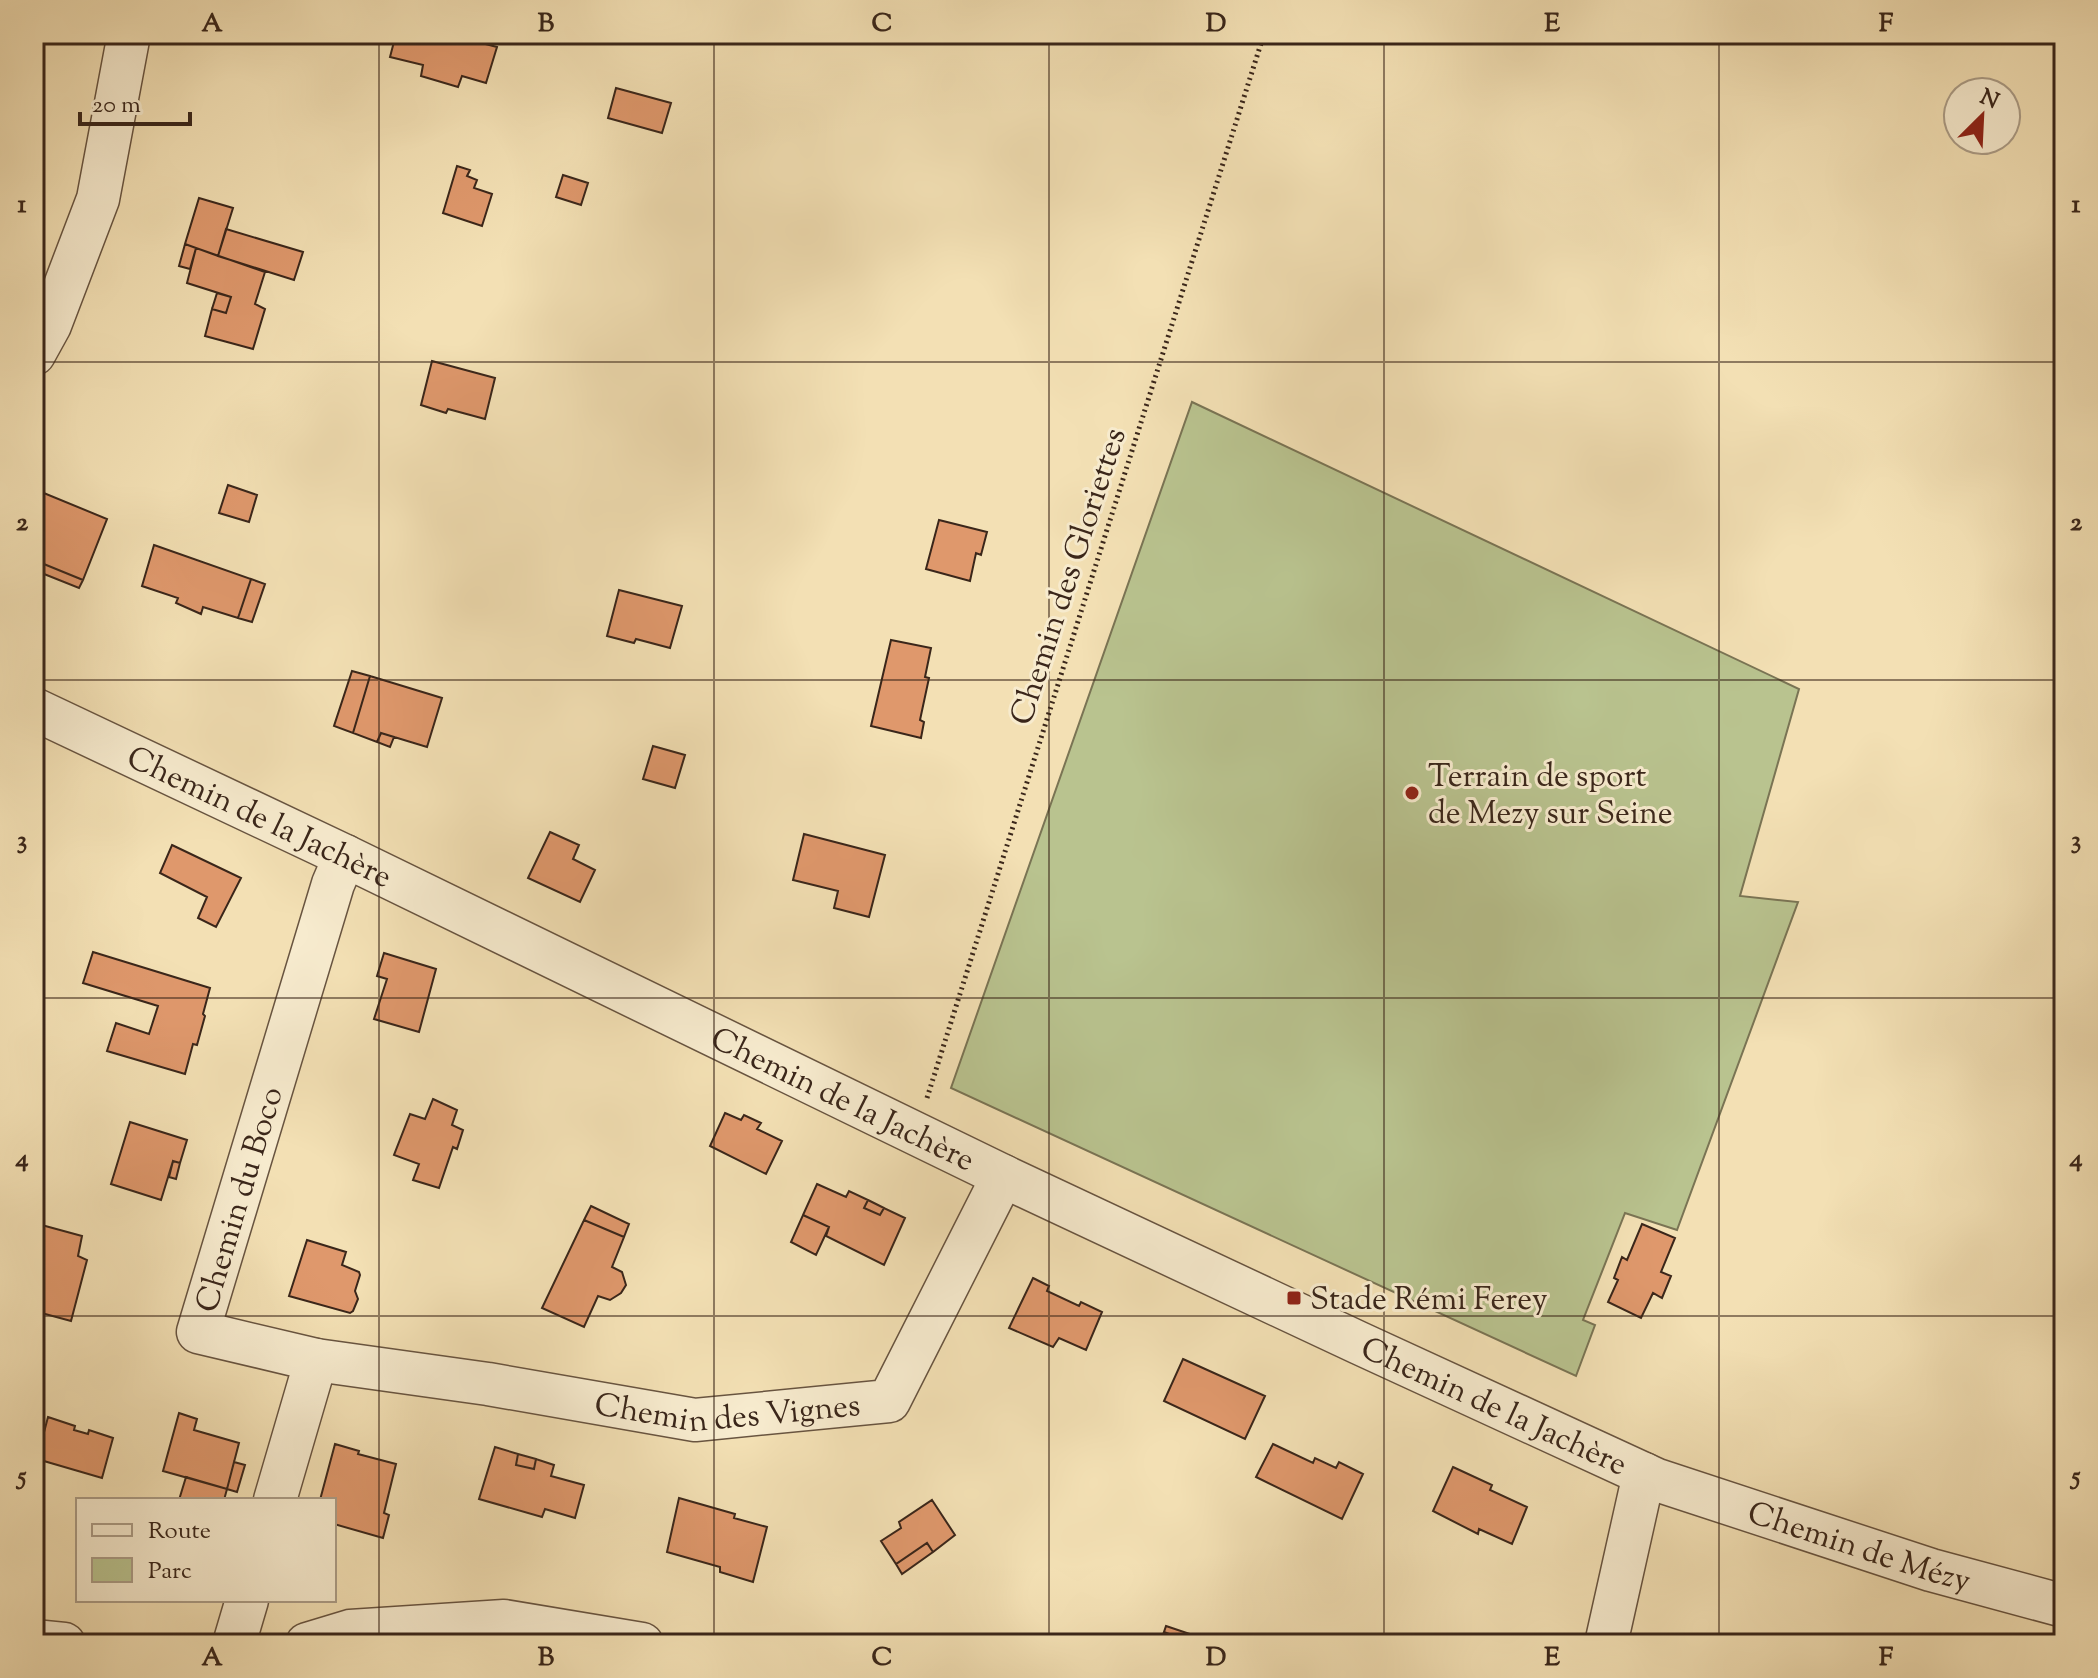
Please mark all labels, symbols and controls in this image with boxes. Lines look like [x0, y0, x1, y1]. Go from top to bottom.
text: A [201, 6, 223, 43]
text: B [538, 6, 555, 43]
text: C [872, 6, 892, 43]
text: D [1206, 6, 1226, 43]
text: E [1544, 6, 1560, 43]
text: F [1879, 6, 1894, 43]
scale bar [80, 76, 190, 126]
north arrow [1942, 76, 2022, 156]
text: N [1974, 82, 2004, 119]
text: 20 m [92, 89, 141, 123]
text: 1 [18, 187, 27, 224]
text: 1 [2072, 187, 2081, 224]
street label: Chemin des Gloriettes [1000, 422, 1140, 731]
text: 2 [16, 505, 29, 542]
text: 2 [2070, 505, 2083, 542]
street label: Chemin de la Jachère [118, 736, 399, 901]
place label: Terrain de sport de Mezy sur Seine [1428, 755, 1673, 838]
marker: Terrain de sport de Mezy sur Seine [1403, 784, 1421, 802]
text: 3 [17, 823, 27, 860]
text: 3 [2071, 823, 2081, 860]
street label: Chemin de la Jachère [702, 1017, 982, 1185]
street label: Chemin du Boco [185, 1082, 297, 1318]
text: 4 [14, 1141, 29, 1178]
text: 4 [2068, 1141, 2083, 1178]
place label: Stade Rémi Ferey [1310, 1278, 1548, 1324]
marker: Stade Rémi Ferey [1285, 1289, 1303, 1307]
street label: Chemin de la Jachère [1352, 1327, 1634, 1489]
street label: Chemin des Vignes [591, 1383, 863, 1447]
text: 5 [16, 1459, 27, 1496]
text: 5 [2070, 1459, 2081, 1496]
street label: Chemin de Mézy [1741, 1491, 1976, 1606]
legend [76, 1498, 336, 1602]
text: Route [148, 1515, 211, 1549]
text: Parc [148, 1555, 192, 1589]
text: A [201, 1640, 223, 1677]
text: B [538, 1640, 555, 1677]
text: C [872, 1640, 892, 1677]
text: D [1206, 1640, 1226, 1677]
text: E [1544, 1640, 1560, 1677]
text: F [1879, 1640, 1894, 1677]

